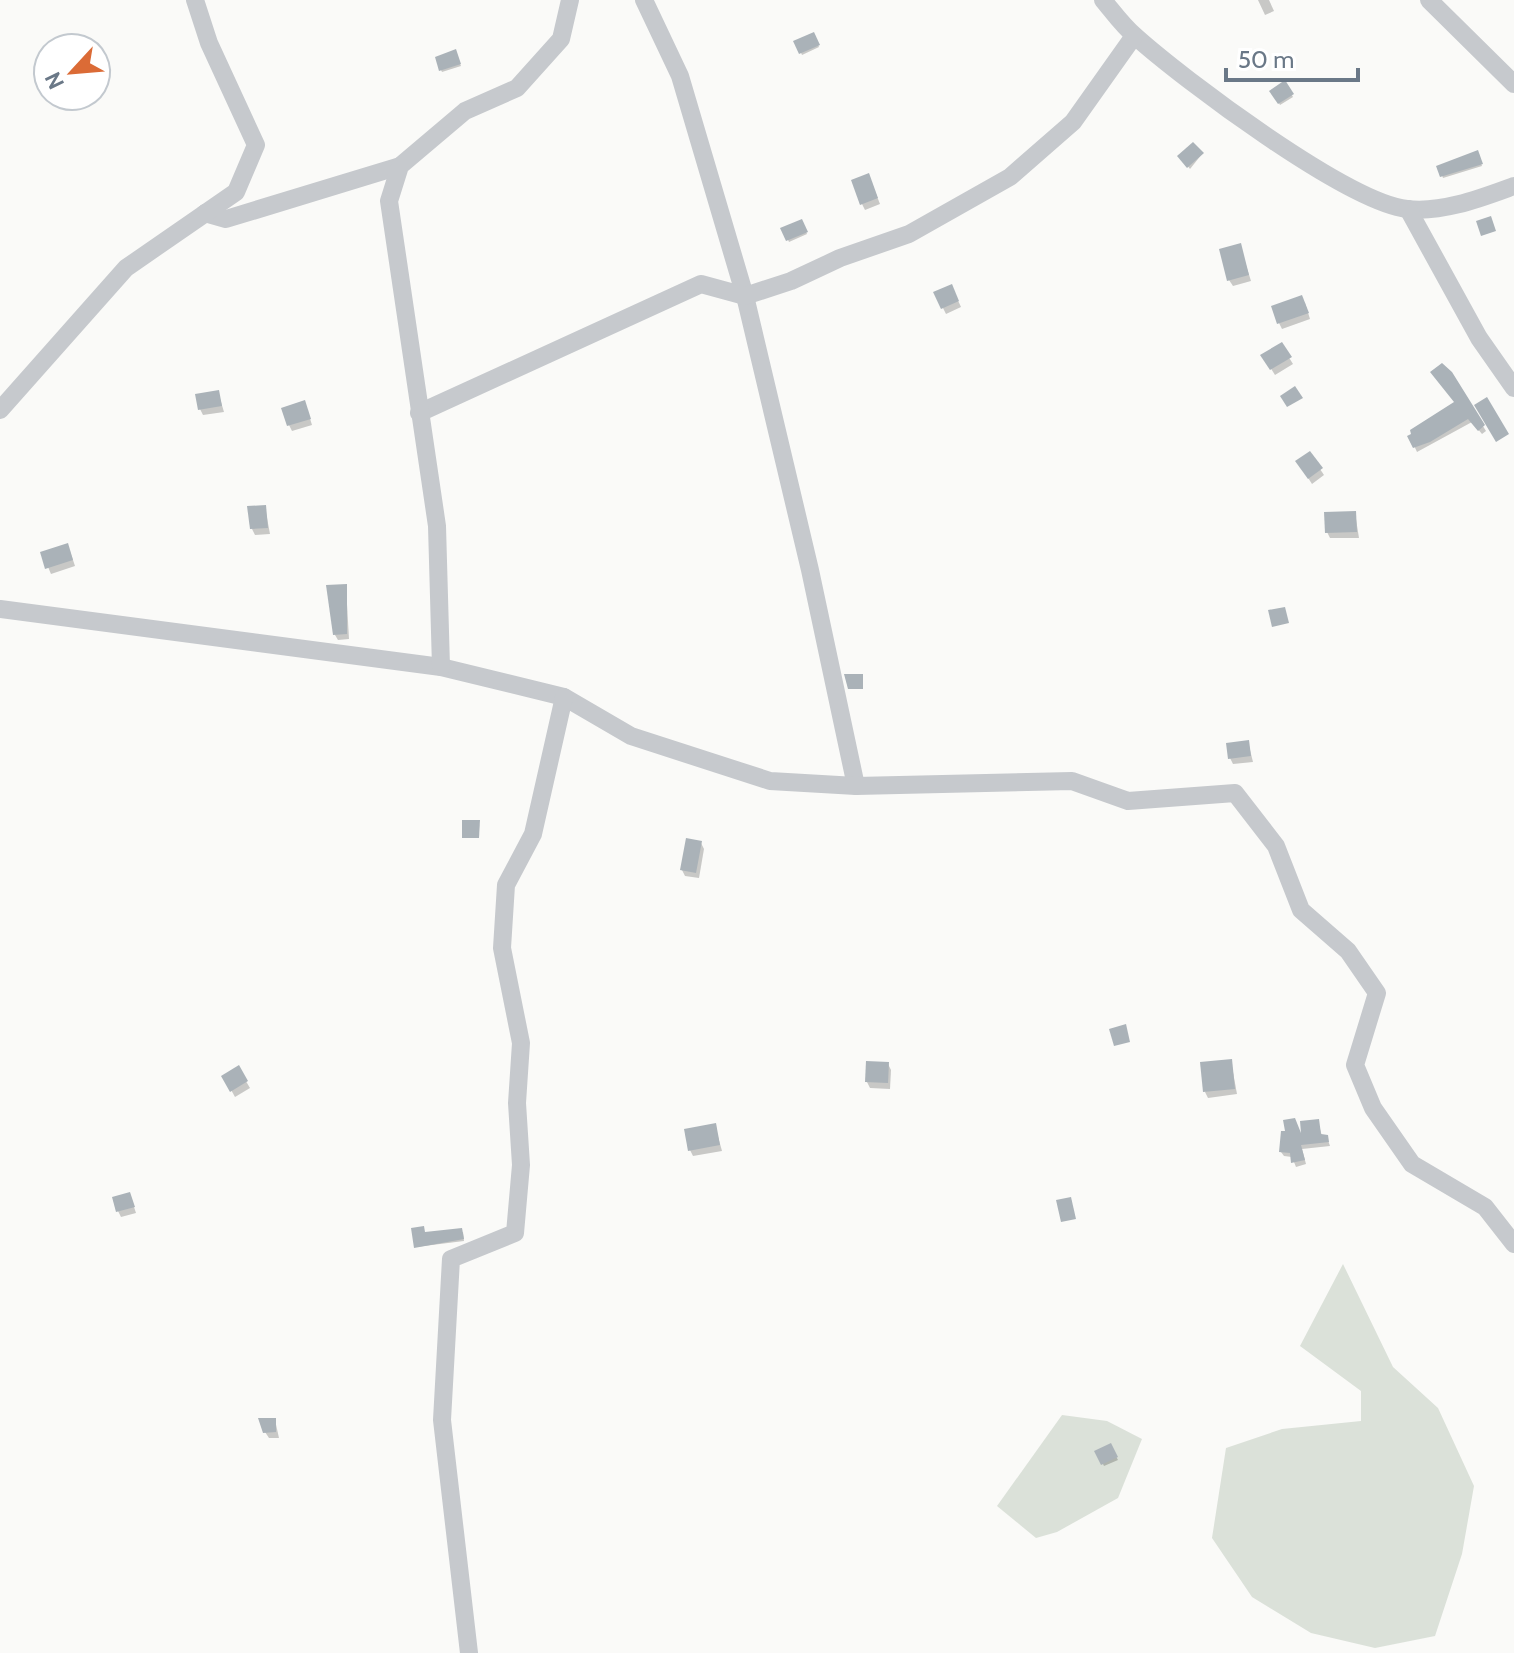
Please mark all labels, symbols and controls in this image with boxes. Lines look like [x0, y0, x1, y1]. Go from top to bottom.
north arrow [32, 32, 112, 112]
scale bar [1226, 32, 1358, 82]
text: 50 m [1238, 45, 1294, 74]
text: N [39, 68, 70, 93]

